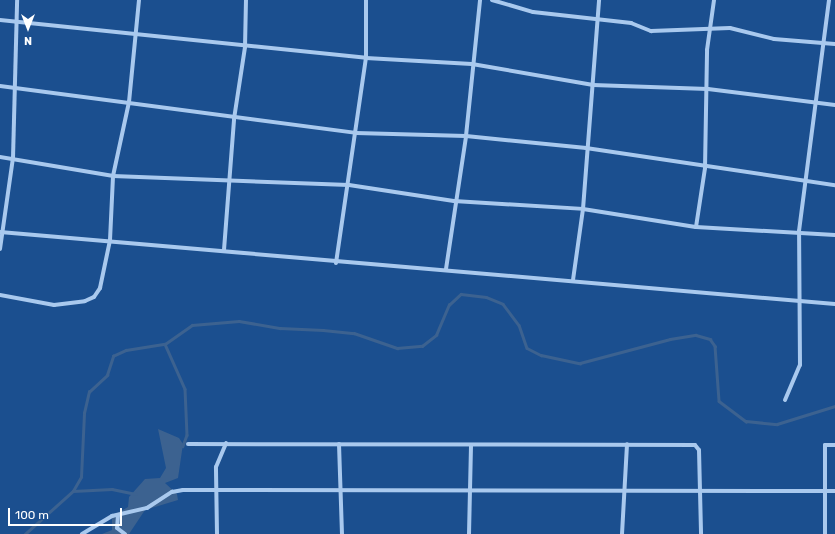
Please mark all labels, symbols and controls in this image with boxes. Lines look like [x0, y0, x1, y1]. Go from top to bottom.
north arrow [8, 8, 48, 48]
text: N [24, 34, 32, 47]
scale bar [10, 500, 124, 526]
text: 100 m [15, 508, 49, 522]

